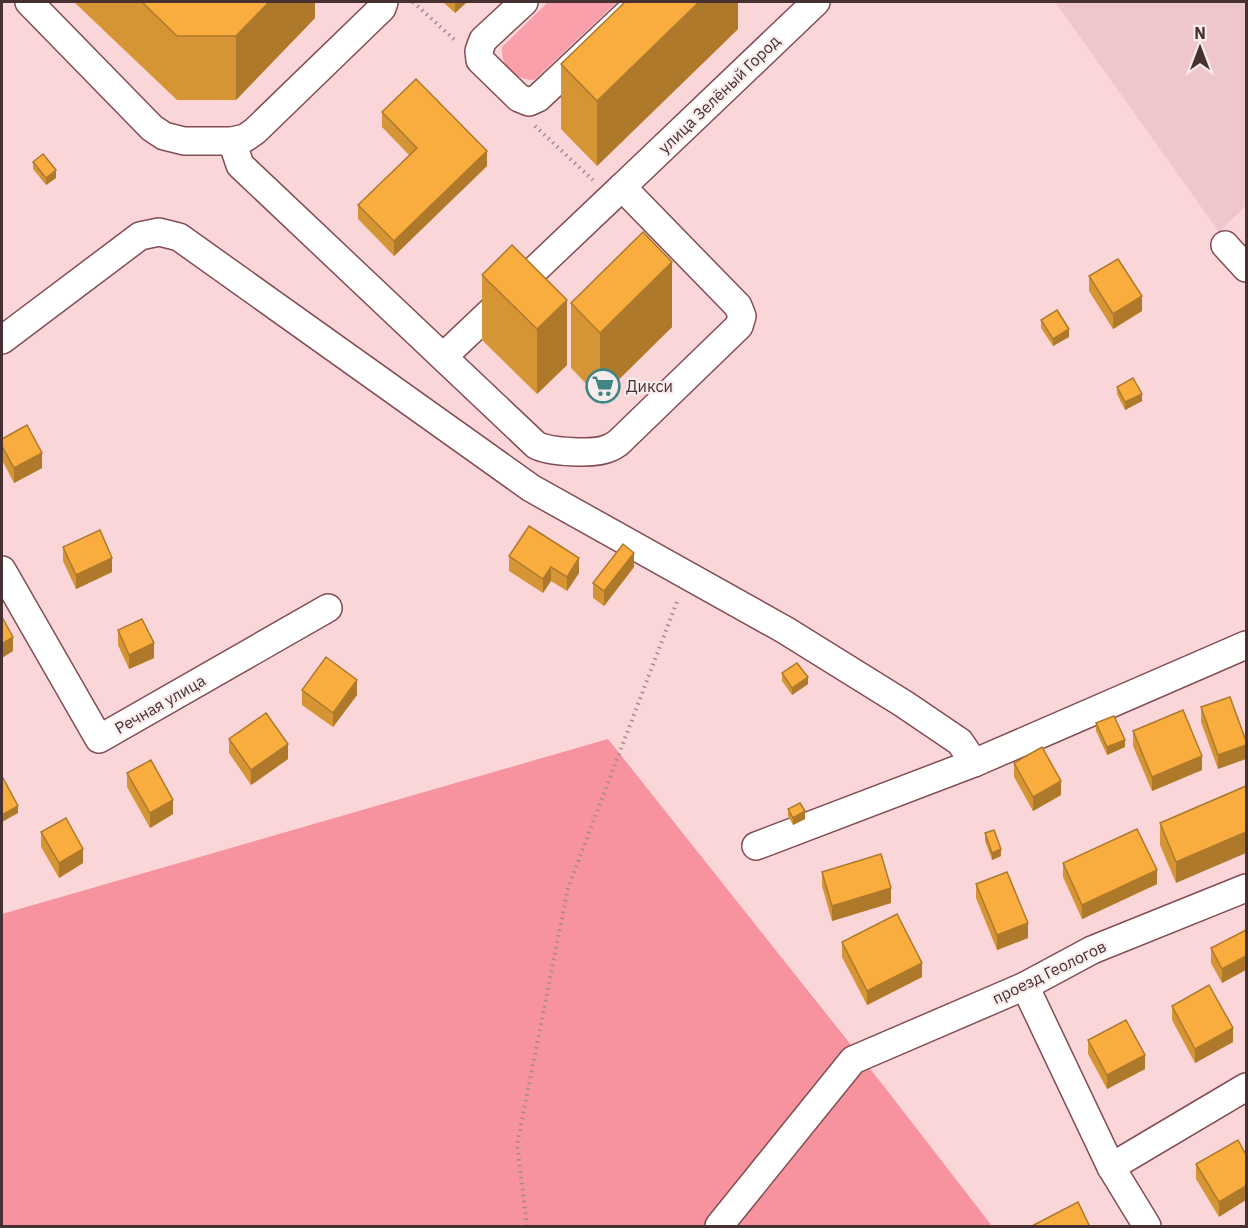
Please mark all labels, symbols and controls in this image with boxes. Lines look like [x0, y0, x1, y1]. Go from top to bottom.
north arrow [1170, 18, 1230, 78]
text: N [1194, 23, 1206, 43]
street label: улица Зелёный Город [654, 30, 784, 157]
supermarket icon: Дикси [585, 368, 621, 404]
place label: Дикси [626, 376, 673, 396]
street label: Речная улица [111, 670, 209, 738]
street label: проезд Геологов [989, 936, 1109, 1008]

